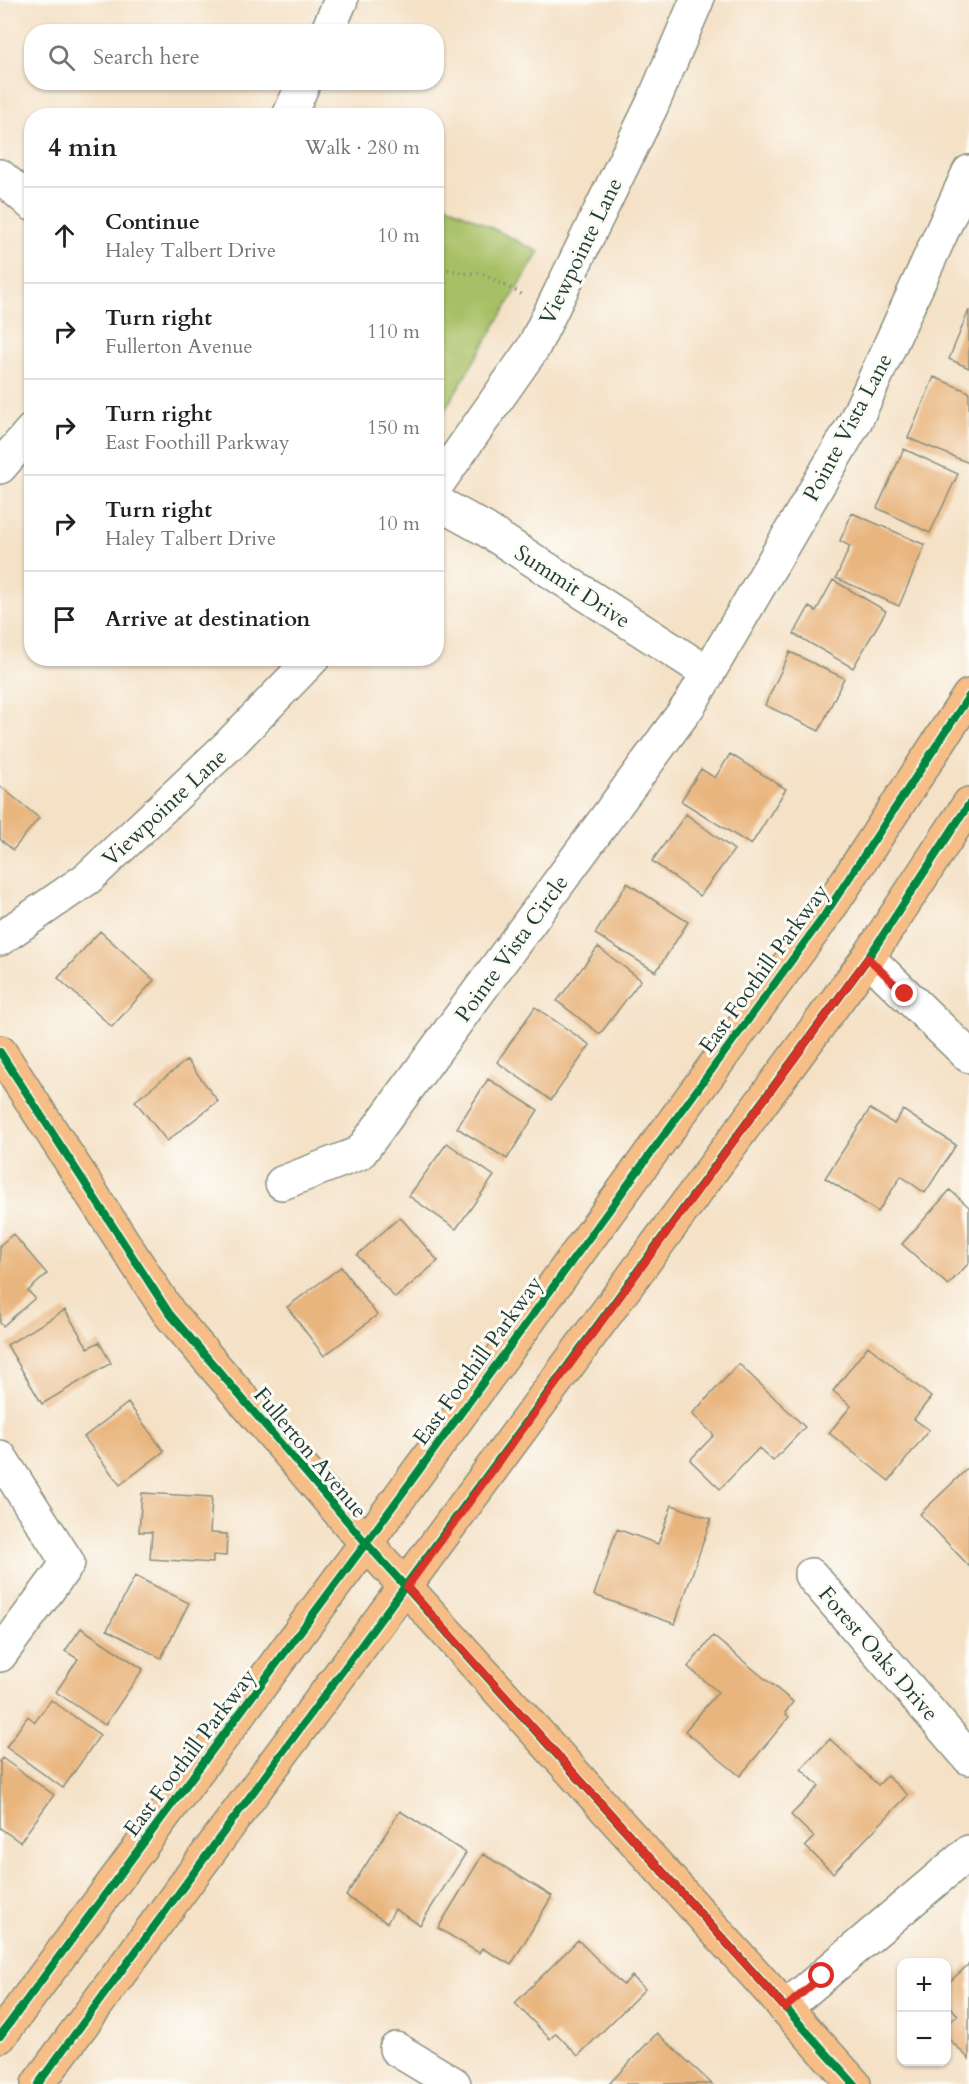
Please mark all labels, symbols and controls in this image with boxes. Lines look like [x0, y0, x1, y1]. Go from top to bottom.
search box [24, 24, 444, 90]
icon: search [45, 41, 78, 74]
text: Search here [93, 42, 200, 72]
text: 4 min [48, 130, 117, 165]
text: Walk · 280 m [305, 134, 420, 161]
street label: Viewpointe Lane [532, 173, 630, 330]
text: Continue [105, 207, 200, 237]
icon: ahead [48, 219, 81, 252]
text: 10 m [377, 222, 420, 249]
text: Haley Talbert Drive [105, 237, 276, 264]
text: Turn right [105, 303, 212, 333]
icon: right [48, 315, 81, 348]
text: 110 m [367, 318, 420, 345]
text: Fullerton Avenue [105, 333, 253, 360]
street label: Pointe Vista Lane [796, 348, 900, 507]
text: Turn right [105, 399, 212, 429]
icon: right [48, 411, 81, 444]
text: 150 m [367, 414, 420, 441]
text: East Foothill Parkway [105, 429, 290, 456]
text: Turn right [105, 495, 212, 525]
icon: right [48, 507, 81, 540]
text: 10 m [377, 510, 420, 537]
text: Haley Talbert Drive [105, 525, 276, 552]
street label: Summit Drive [509, 538, 636, 636]
icon: arrive [48, 603, 81, 636]
text: Arrive at destination [105, 604, 310, 634]
street label: Viewpointe Lane [96, 742, 234, 873]
street label: Pointe Vista Circle [448, 869, 575, 1028]
street label: East Foothill Parkway [692, 877, 836, 1060]
route end [891, 980, 917, 1006]
street label: East Foothill Parkway [406, 1269, 550, 1452]
street label: Fullerton Avenue [247, 1381, 374, 1524]
street label: Forest Oaks Drive [811, 1580, 945, 1727]
street label: East Foothill Parkway [117, 1662, 263, 1843]
map controls [897, 1958, 951, 2066]
button: + [897, 1958, 951, 2012]
route start [808, 1962, 834, 1988]
button: − [897, 2012, 951, 2066]

